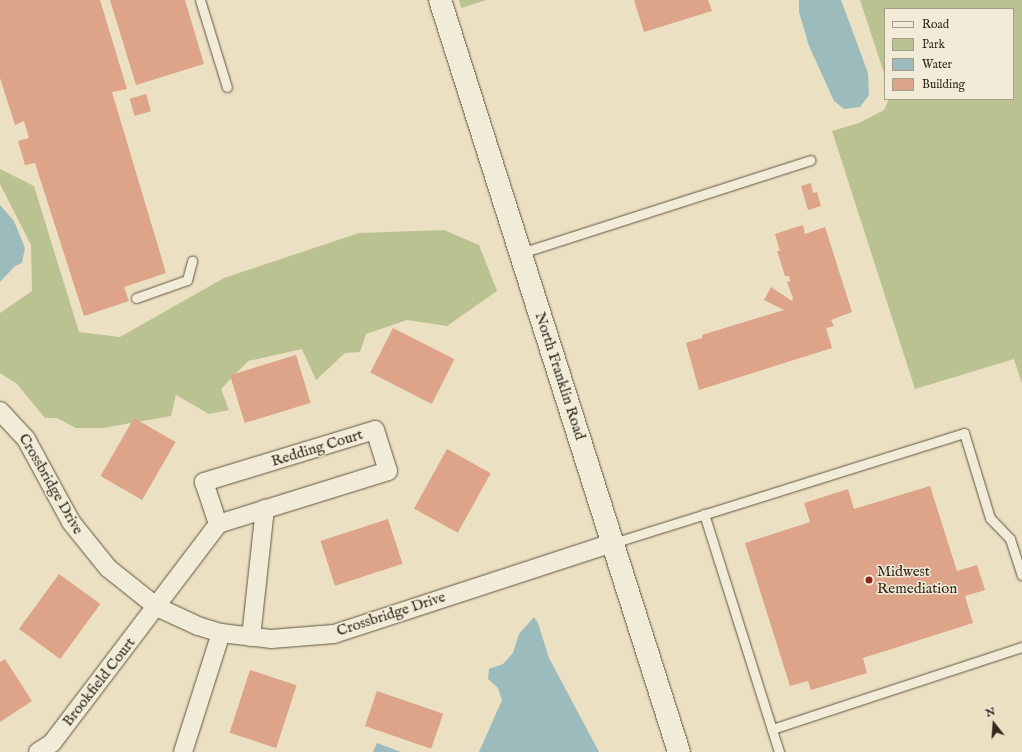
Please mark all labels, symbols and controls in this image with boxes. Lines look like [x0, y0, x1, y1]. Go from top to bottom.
legend [884, 8, 1014, 100]
text: Road [922, 17, 949, 32]
text: Park [922, 37, 945, 52]
text: Water [922, 57, 952, 72]
text: Building [922, 77, 965, 92]
street label: North Franklin Road [531, 310, 589, 442]
street label: Redding Court [269, 426, 365, 470]
street label: Crossbridge Drive [15, 430, 87, 538]
place label: Midwest Remediation [877, 562, 957, 597]
marker: Midwest Remediation [864, 575, 874, 585]
street label: Crossbridge Drive [334, 588, 448, 640]
street label: Brookfield Court [59, 634, 139, 730]
north arrow [974, 704, 1014, 744]
text: N [984, 704, 997, 721]

